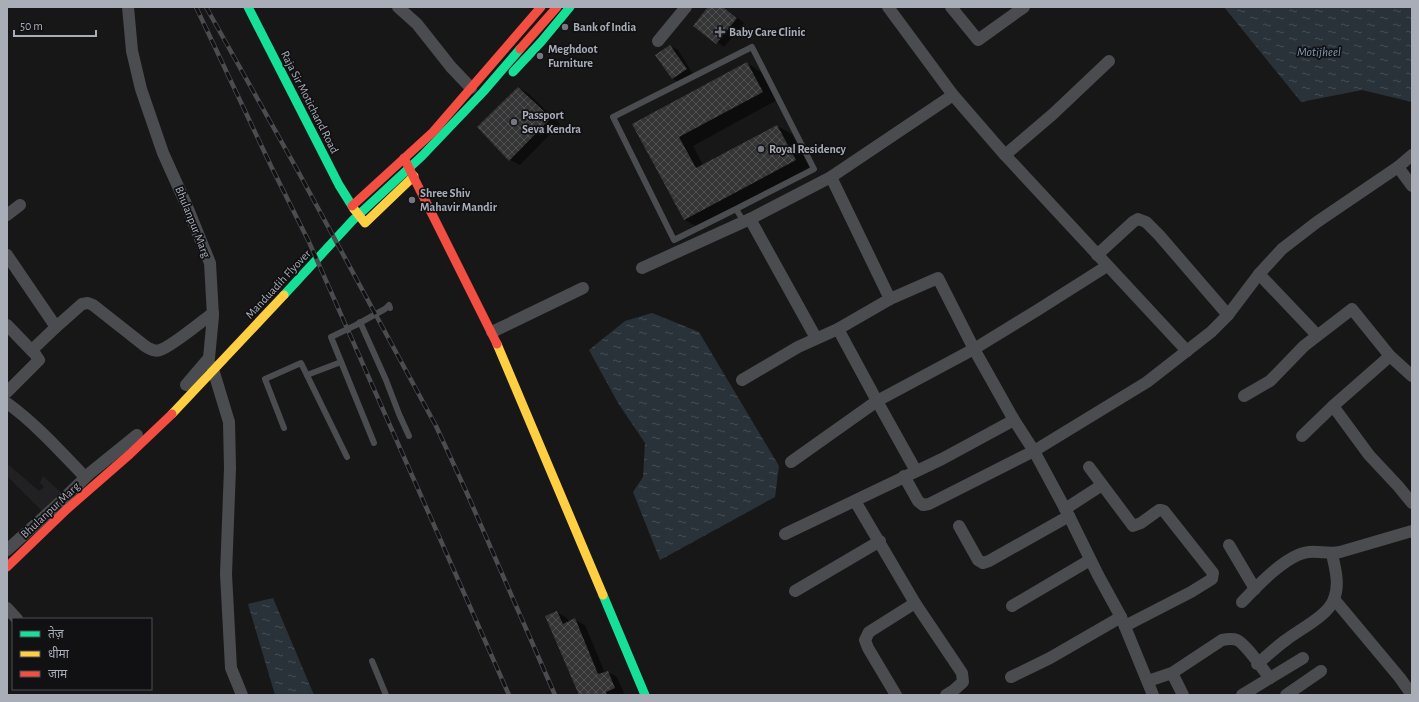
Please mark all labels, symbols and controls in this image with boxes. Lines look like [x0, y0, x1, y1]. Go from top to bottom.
scale bar [14, 12, 96, 38]
text: 50 m [20, 20, 43, 32]
place label: Bank of India [573, 21, 636, 33]
marker: Bank of India [560, 22, 570, 32]
marker: Baby Care Clinic [714, 26, 726, 38]
place label: Baby Care Clinic [729, 26, 806, 39]
place label: Meghdoot Furniture [548, 43, 598, 69]
water label: Motijheel [1297, 46, 1341, 59]
street label: Raja Sir Motichand Road [278, 49, 341, 156]
marker: Meghdoot Furniture [535, 51, 545, 61]
place label: Passport Seva Kendra [522, 109, 581, 135]
marker: Passport Seva Kendra [509, 117, 519, 127]
place label: Royal Residency [769, 143, 846, 156]
marker: Royal Residency [756, 144, 766, 154]
street label: Bhulanpur Marg [173, 185, 213, 260]
place label: Shree Shiv Mahavir Mandir [420, 187, 498, 213]
marker: Shree Shiv Mahavir Mandir [407, 195, 417, 205]
street label: Manduadih Flyover [243, 247, 314, 321]
street label: Bhulanpur Marg [18, 480, 82, 540]
legend [12, 618, 152, 690]
text: तेज़ [48, 626, 65, 640]
text: धीमा [48, 646, 70, 660]
text: जाम [48, 668, 68, 680]

